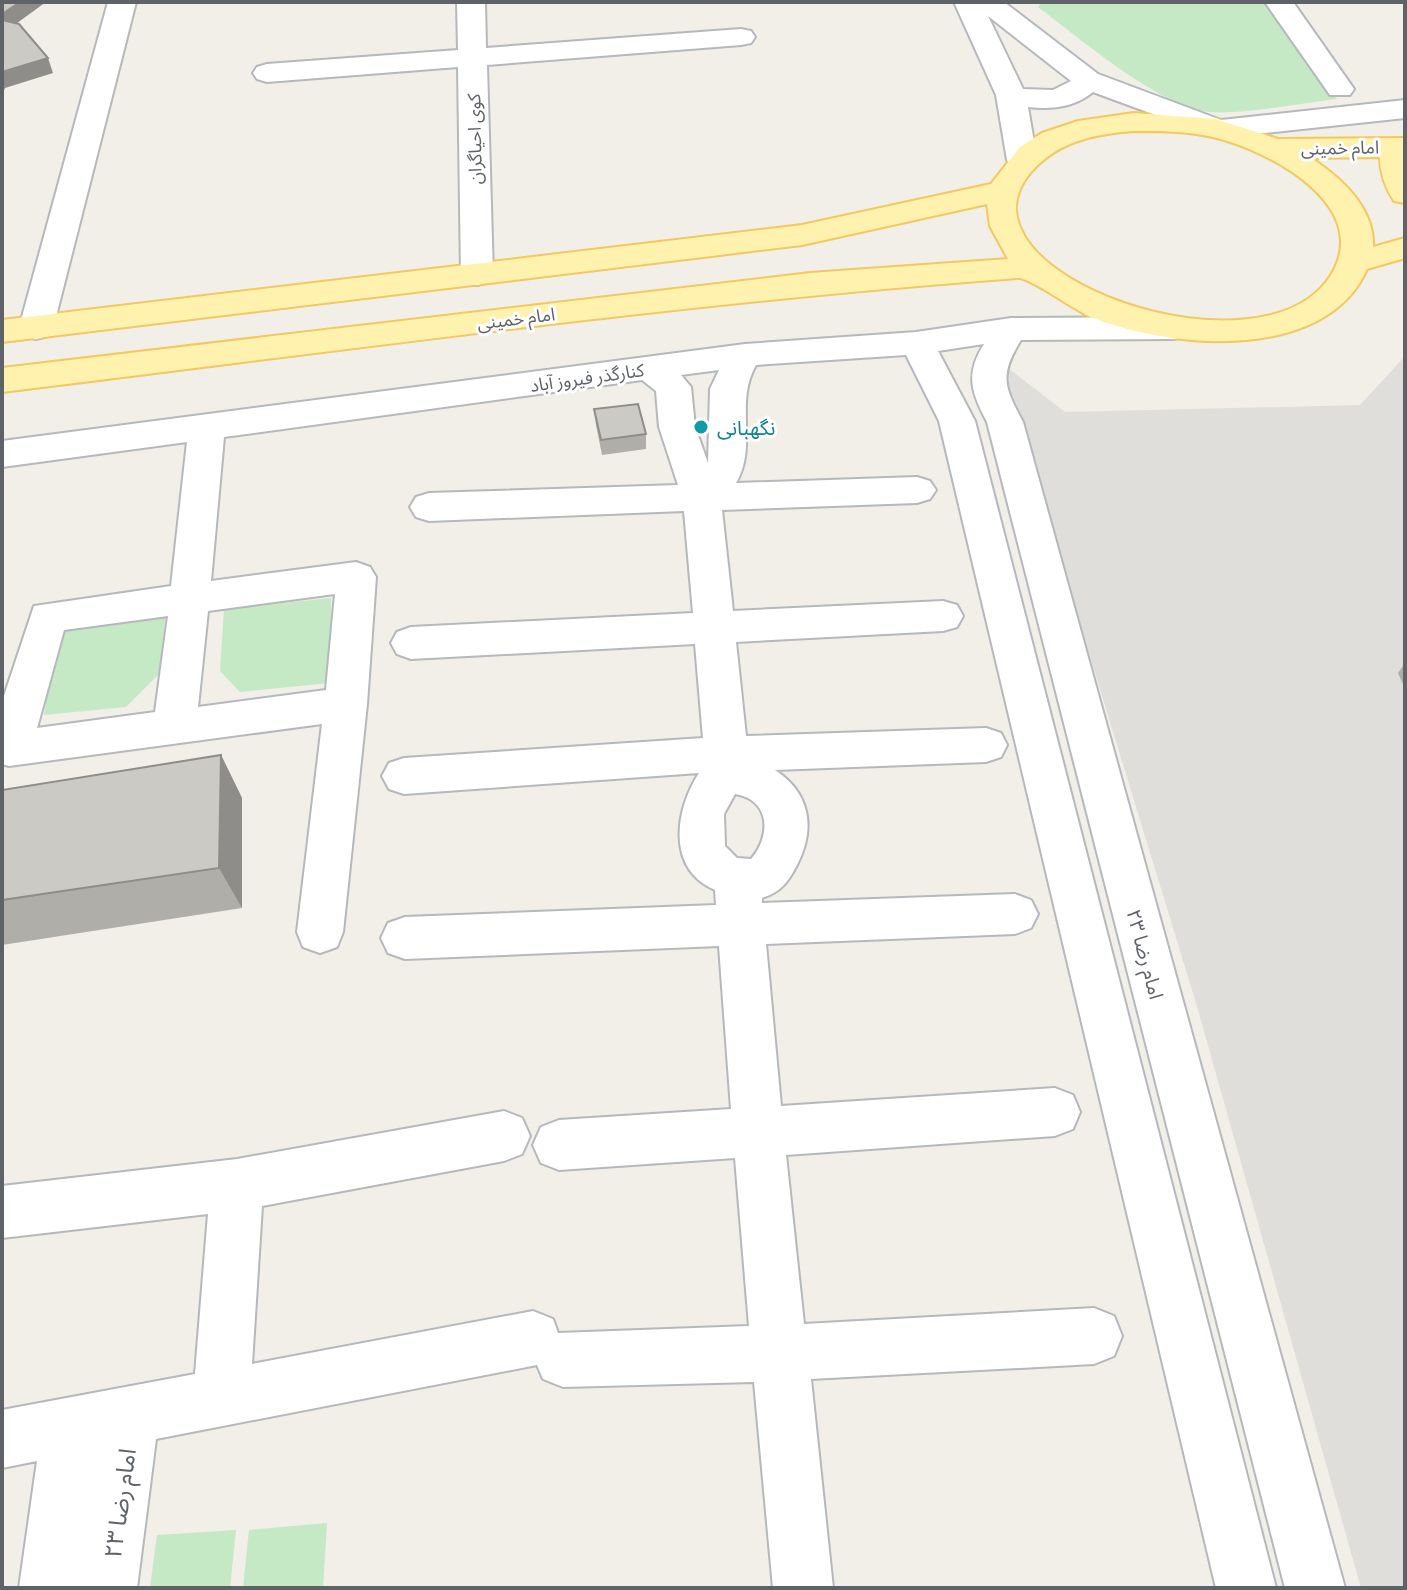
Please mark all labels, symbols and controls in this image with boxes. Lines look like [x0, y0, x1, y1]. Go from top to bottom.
street label: کوی احیاگران [462, 93, 487, 185]
street label: امام خمینی [1301, 135, 1379, 163]
street label: امام خمینی [476, 302, 557, 338]
street label: کنارگذر فیروز آباد [529, 358, 646, 397]
place label: نگهبانی [717, 415, 775, 440]
marker: نگهبانی [692, 418, 710, 436]
street label: امام رضا ۲۳ [1119, 906, 1170, 1003]
street label: امام رضا ۲۳ [97, 1446, 146, 1561]

